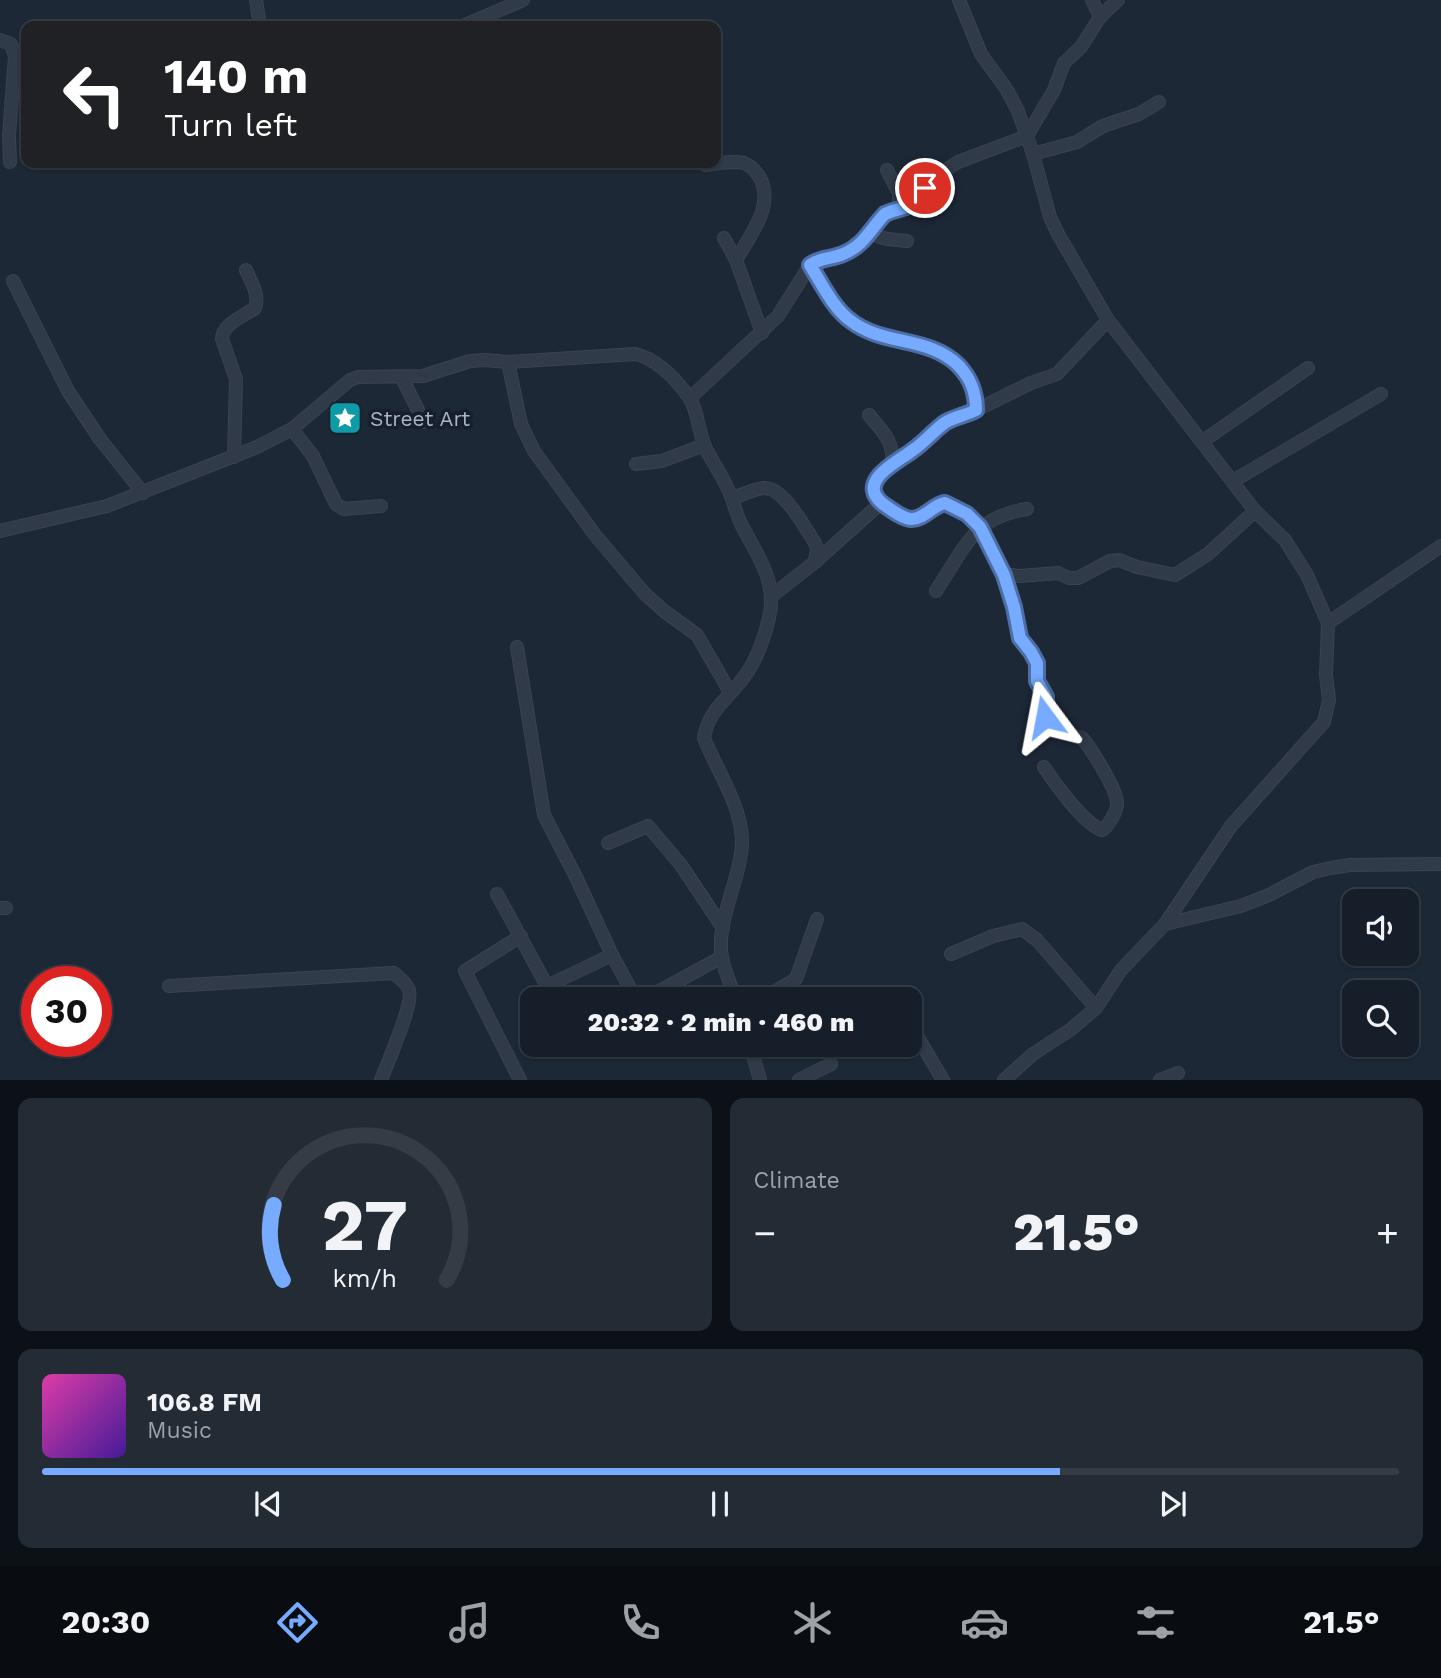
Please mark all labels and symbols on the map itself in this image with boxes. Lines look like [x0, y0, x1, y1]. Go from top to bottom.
pin [895, 158, 955, 218]
place icon: Street Art [326, 399, 364, 437]
place label: Street Art [370, 406, 470, 431]
position arrow [1008, 680, 1082, 754]
speed limit sign: 30 [21, 966, 112, 1057]

